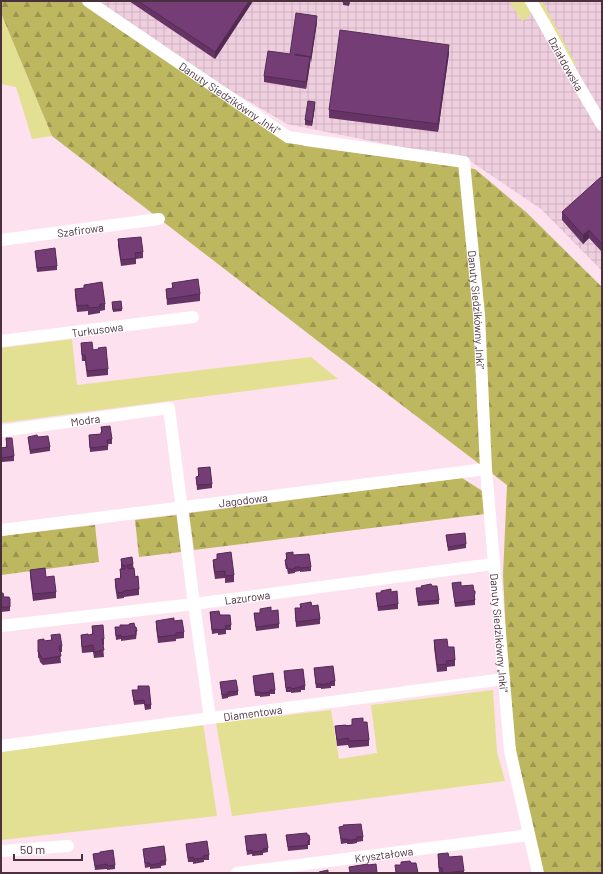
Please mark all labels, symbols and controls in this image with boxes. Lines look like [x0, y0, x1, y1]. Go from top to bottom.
street label: Działdowska [546, 34, 587, 93]
street label: Danuty Siedzikówny „Inki” [177, 59, 283, 137]
street label: Szafirowa [56, 220, 104, 239]
street label: Danuty Siedzikówny „Inki” [466, 250, 488, 370]
street label: Turkusowa [71, 319, 124, 339]
street label: Modra [70, 411, 101, 428]
street label: Jagodowa [218, 490, 268, 509]
street label: Danuty Siedzikówny „Inki” [488, 573, 511, 693]
street label: Lazurowa [224, 587, 271, 606]
street label: Diamentowa [223, 702, 283, 723]
scale bar [14, 836, 82, 862]
text: 50 m [20, 842, 45, 856]
street label: Kryształowa [354, 844, 414, 864]

